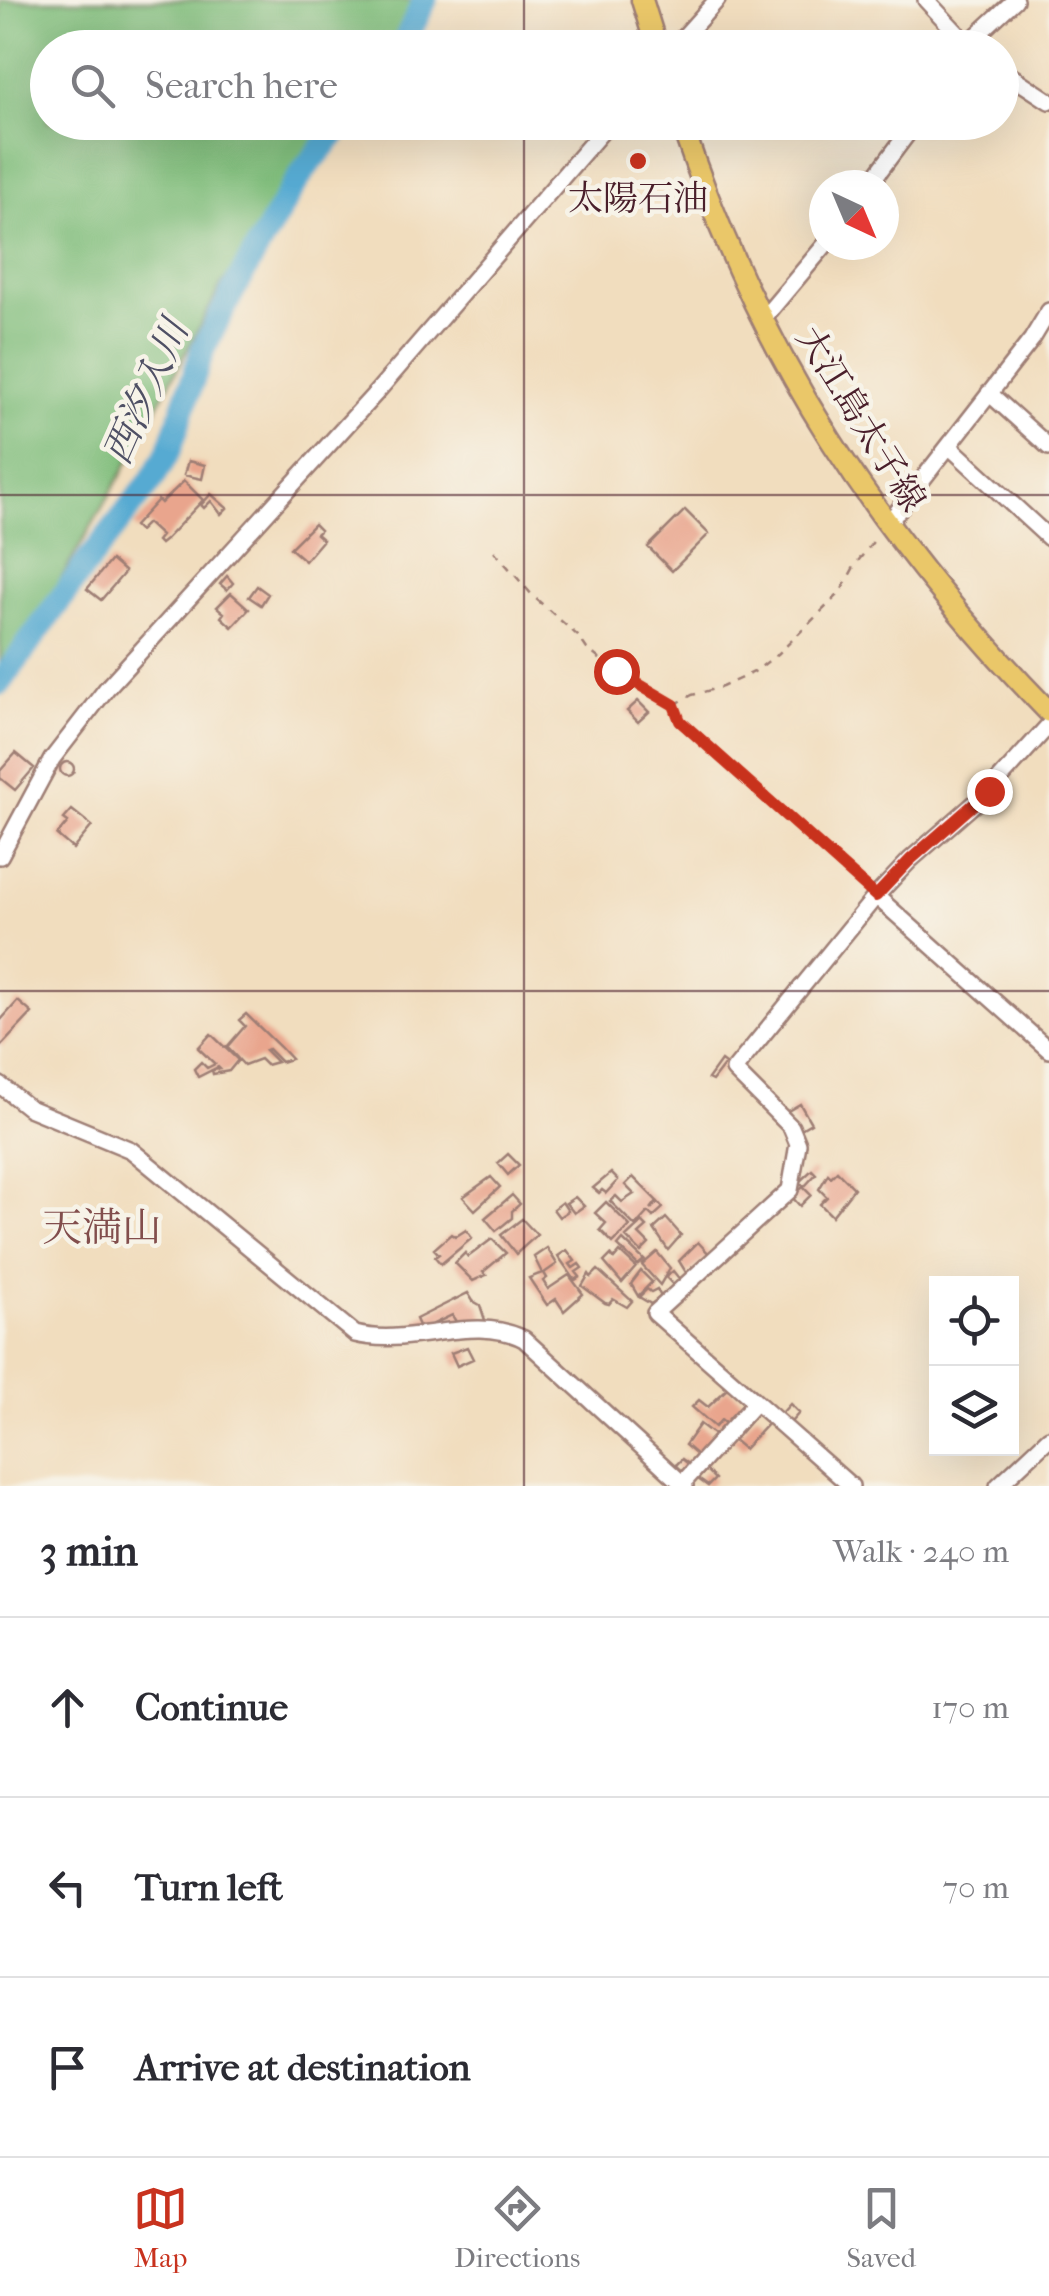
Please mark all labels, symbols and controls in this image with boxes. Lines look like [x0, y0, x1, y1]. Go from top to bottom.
search box [30, 30, 1019, 140]
icon: search [65, 58, 120, 113]
text: Search here [145, 63, 338, 108]
marker: 太陽石油 [627, 150, 649, 172]
north arrow [809, 170, 899, 260]
place label: 太陽石油 [568, 178, 708, 219]
water label: 西汐入川 [95, 310, 199, 471]
street label: 大江島太子線 [788, 319, 934, 519]
route start [594, 649, 640, 695]
route end [967, 769, 1013, 815]
district label: 天満山 [42, 1205, 162, 1251]
map controls [929, 1276, 1019, 1456]
button: locate [929, 1276, 1019, 1366]
button: layers [929, 1366, 1019, 1456]
text: 3 min [40, 1527, 138, 1576]
text: Walk · 240 m [833, 1533, 1009, 1570]
icon: ahead [40, 1680, 95, 1735]
text: Continue [135, 1685, 288, 1730]
text: 170 m [931, 1689, 1009, 1726]
icon: left [40, 1860, 95, 1915]
text: Turn left [135, 1865, 283, 1910]
text: 70 m [943, 1869, 1009, 1906]
icon: arrive [40, 2040, 95, 2095]
text: Arrive at destination [135, 2045, 471, 2090]
tab: Map [133, 2181, 188, 2274]
tab: Directions [454, 2181, 580, 2274]
tab: Saved [846, 2181, 916, 2274]

